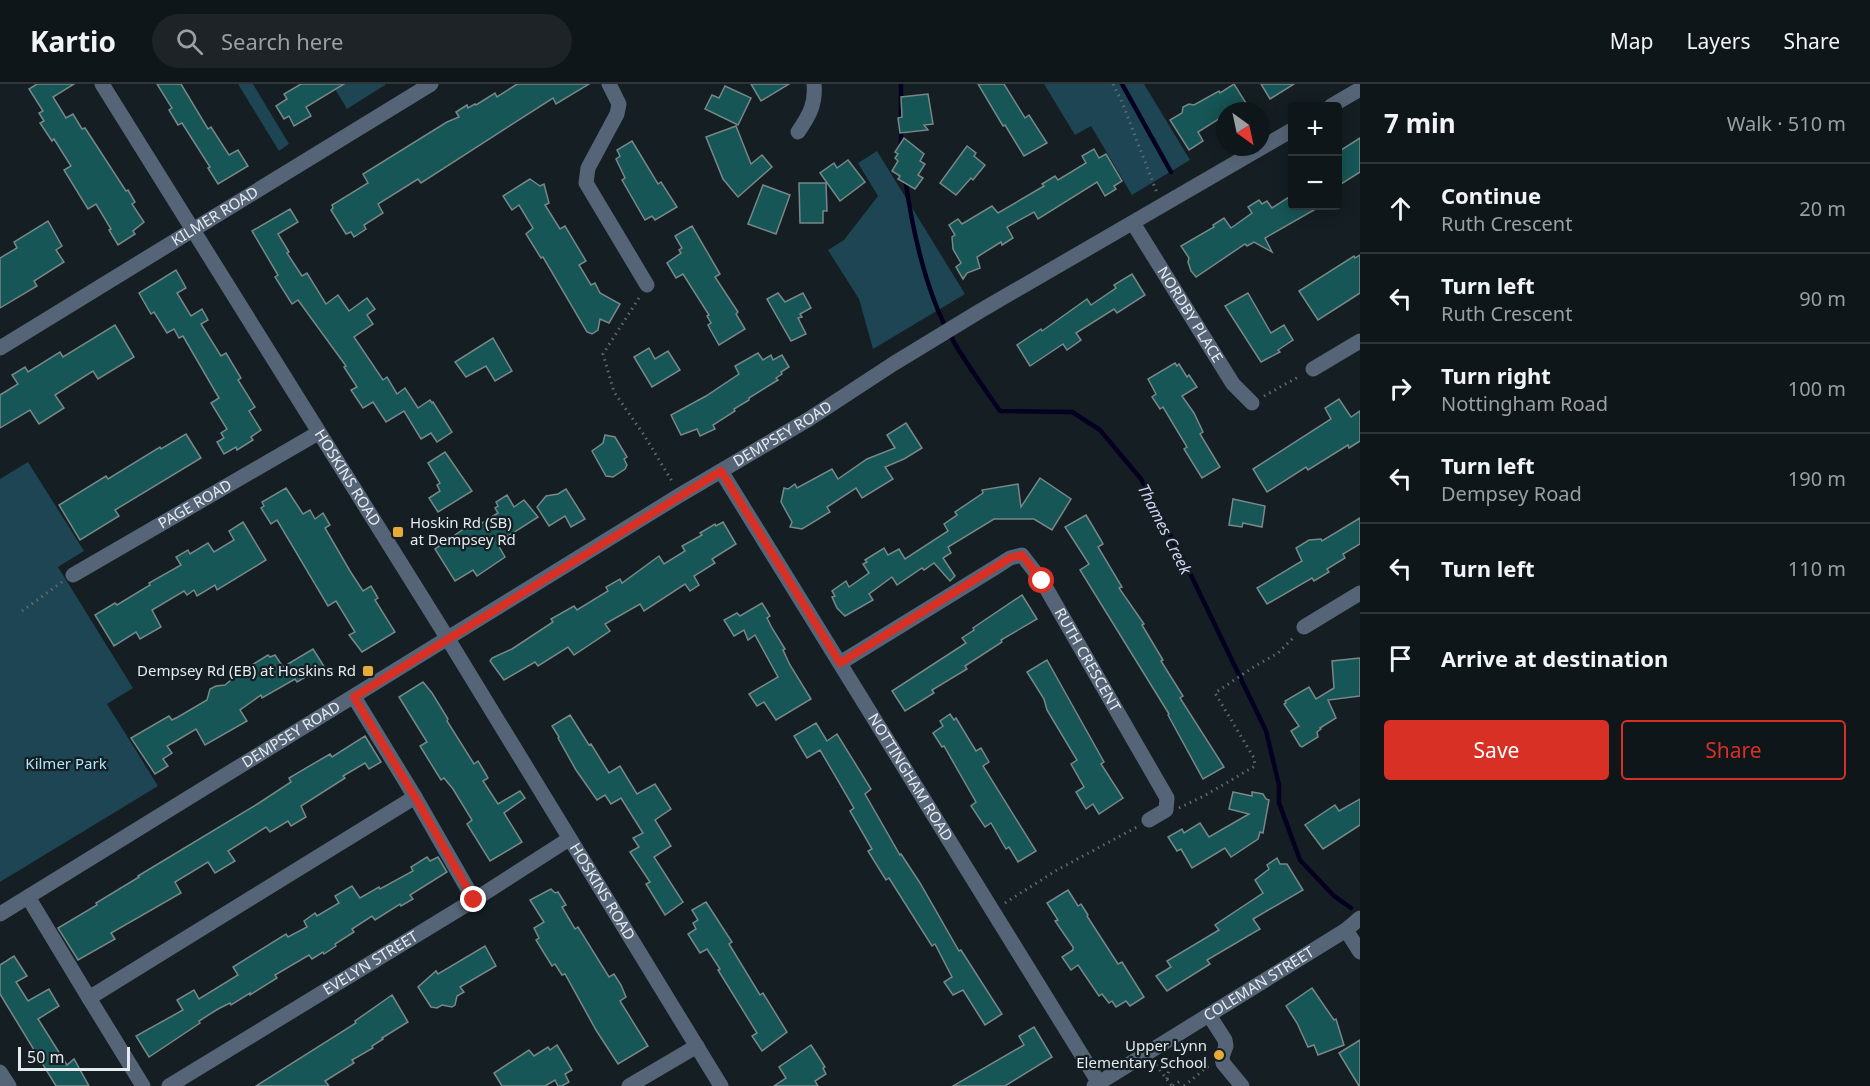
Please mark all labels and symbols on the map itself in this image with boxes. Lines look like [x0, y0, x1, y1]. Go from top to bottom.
north arrow [1216, 102, 1270, 156]
street label: KILMER ROAD [167, 181, 262, 250]
street label: NORDBY PLACE [1153, 262, 1228, 366]
street label: DEMPSEY ROAD [729, 396, 835, 471]
street label: HOSKINS ROAD [311, 425, 386, 529]
street label: PAGE ROAD [154, 474, 235, 533]
water label: Thames Creek [1133, 480, 1198, 579]
place label: Hoskin Rd (SB) at Dempsey Rd [410, 512, 516, 549]
marker: Hoskin Rd (SB) at Dempsey Rd [391, 525, 405, 539]
route start [1028, 567, 1054, 593]
street label: RUTH CRESCENT [1051, 604, 1126, 715]
place label: Dempsey Rd (EB) at Hoskins Rd [137, 660, 356, 680]
marker: Dempsey Rd (EB) at Hoskins Rd [361, 664, 375, 678]
street label: DEMPSEY ROAD [238, 696, 344, 772]
street label: NOTTINGHAM ROAD [864, 709, 958, 844]
park label: Kilmer Park [25, 753, 107, 773]
street label: HOSKINS ROAD [566, 839, 640, 943]
route end [460, 886, 486, 912]
street label: EVELYN STREET [319, 925, 422, 999]
street label: COLEMAN STREET [1199, 941, 1318, 1025]
place label: Upper Lynn Elementary School [1076, 1035, 1207, 1072]
scale bar [18, 1044, 130, 1072]
marker: Upper Lynn Elementary School [1212, 1048, 1226, 1062]

